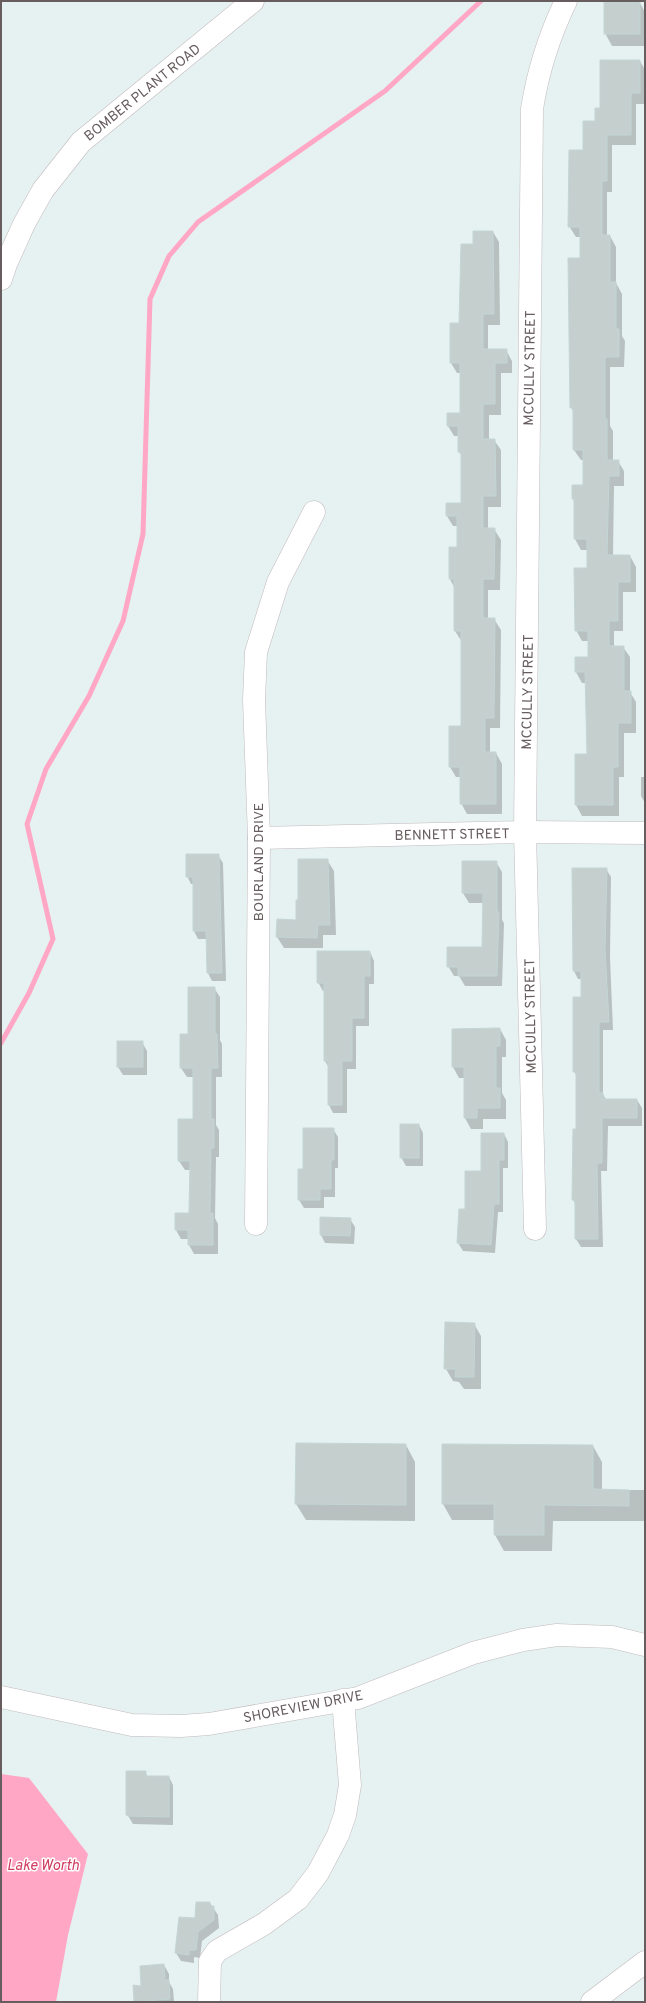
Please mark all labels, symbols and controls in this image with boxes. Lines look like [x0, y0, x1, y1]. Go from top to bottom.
street label: BOMBER PLANT ROAD [81, 41, 205, 145]
street label: MCCULLY STREET [521, 310, 540, 426]
street label: MCCULLY STREET [519, 634, 538, 750]
street label: BOURLAND DRIVE [251, 803, 268, 921]
street label: BENNETT STREET [394, 826, 510, 845]
street label: MCCULLY STREET [522, 958, 541, 1074]
street label: SHOREVIEW DRIVE [242, 1688, 365, 1727]
water label: Lake Worth [7, 1857, 79, 1876]

